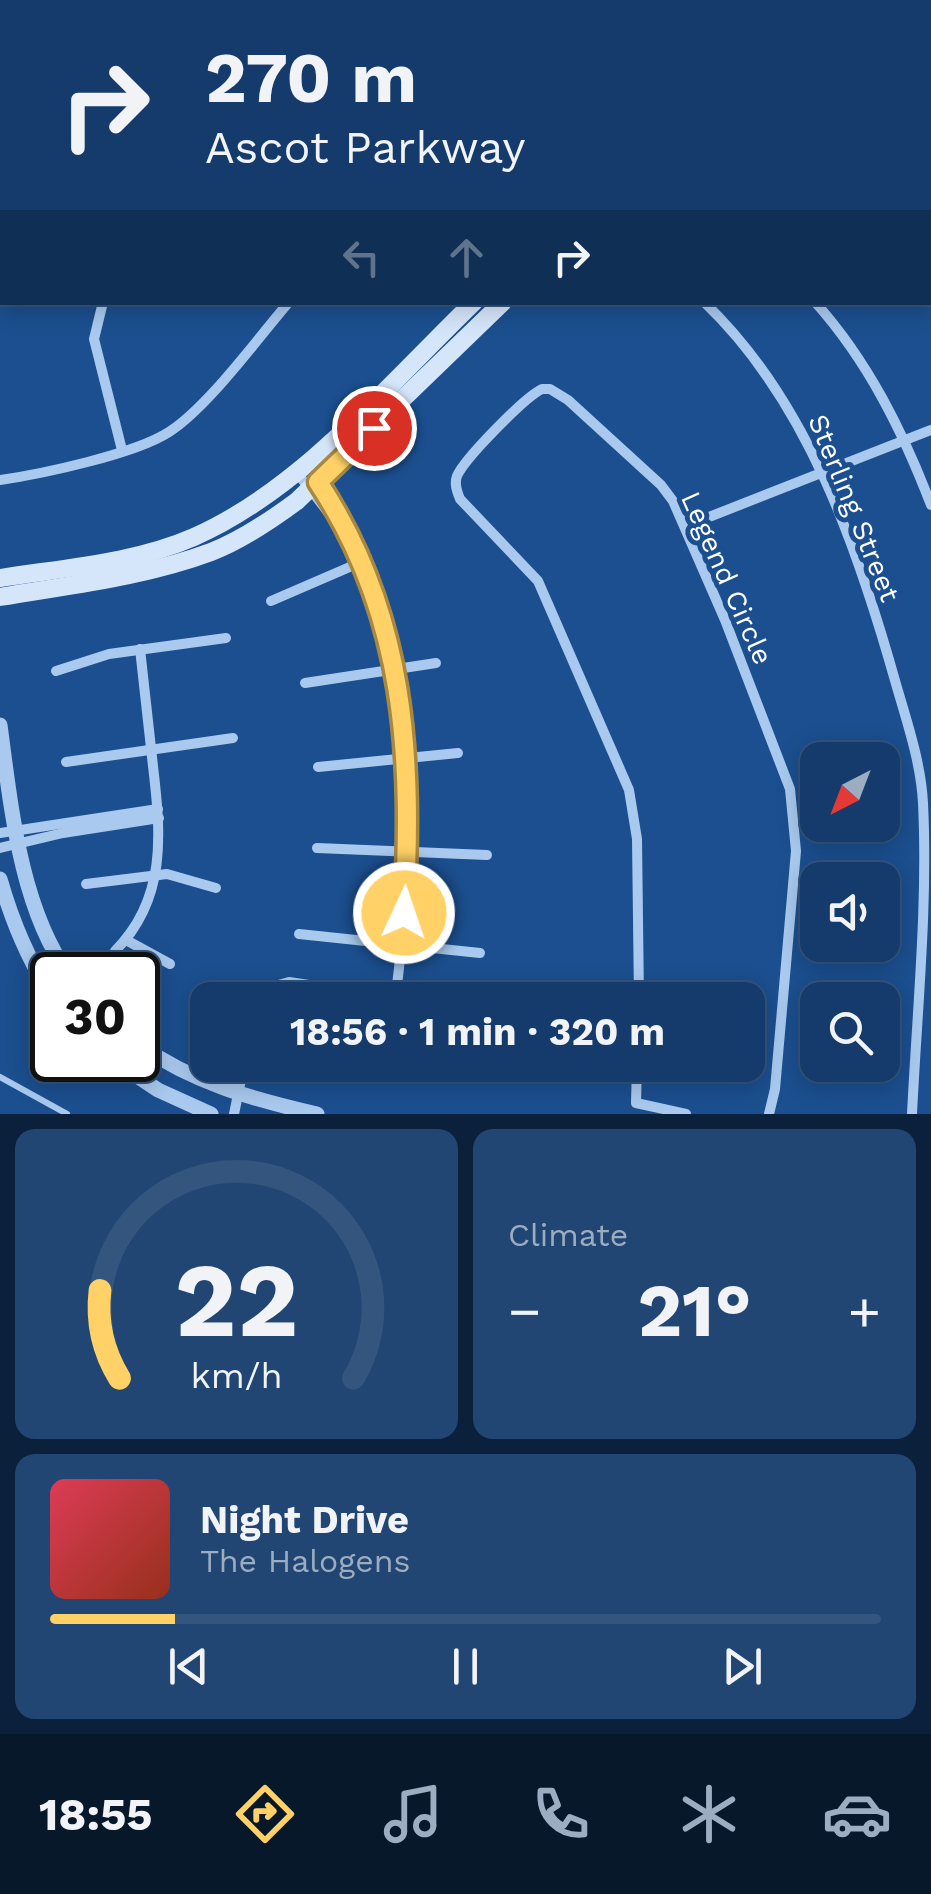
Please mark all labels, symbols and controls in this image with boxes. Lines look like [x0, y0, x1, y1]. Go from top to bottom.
text: 270 m [205, 37, 417, 119]
icon: right [40, 40, 170, 170]
text: Ascot Parkway [205, 121, 526, 174]
icon: left [334, 230, 389, 285]
icon: ahead [439, 230, 494, 285]
icon: right [544, 230, 599, 285]
pin [332, 386, 417, 471]
icon: arrive [347, 401, 402, 456]
street label: Sterling Street [801, 409, 907, 607]
street label: Legend Circle [674, 486, 780, 670]
north arrow [800, 742, 900, 842]
map controls [800, 742, 900, 1082]
position arrow [352, 861, 456, 965]
button: sound [800, 862, 900, 962]
speed limit sign: 30 [30, 952, 160, 1082]
button: search [800, 982, 900, 1082]
text: 18:56 · 1 min · 320 m [290, 1010, 665, 1054]
text: Climate [508, 1216, 628, 1254]
text: 22 [175, 1239, 298, 1361]
text: 21° [637, 1266, 752, 1354]
text: − [508, 1279, 541, 1343]
text: + [848, 1279, 881, 1343]
text: km/h [190, 1355, 283, 1397]
text: Night Drive [200, 1498, 409, 1542]
text: The Halogens [200, 1542, 410, 1580]
icon: previous [161, 1639, 216, 1694]
icon: pause [438, 1639, 493, 1694]
icon: next [715, 1639, 770, 1694]
icon: directions [230, 1779, 300, 1849]
icon: music [378, 1779, 448, 1849]
icon: phone [526, 1779, 596, 1849]
icon: climate [674, 1779, 744, 1849]
icon: car [822, 1779, 892, 1849]
text: 18:55 [39, 1788, 153, 1841]

